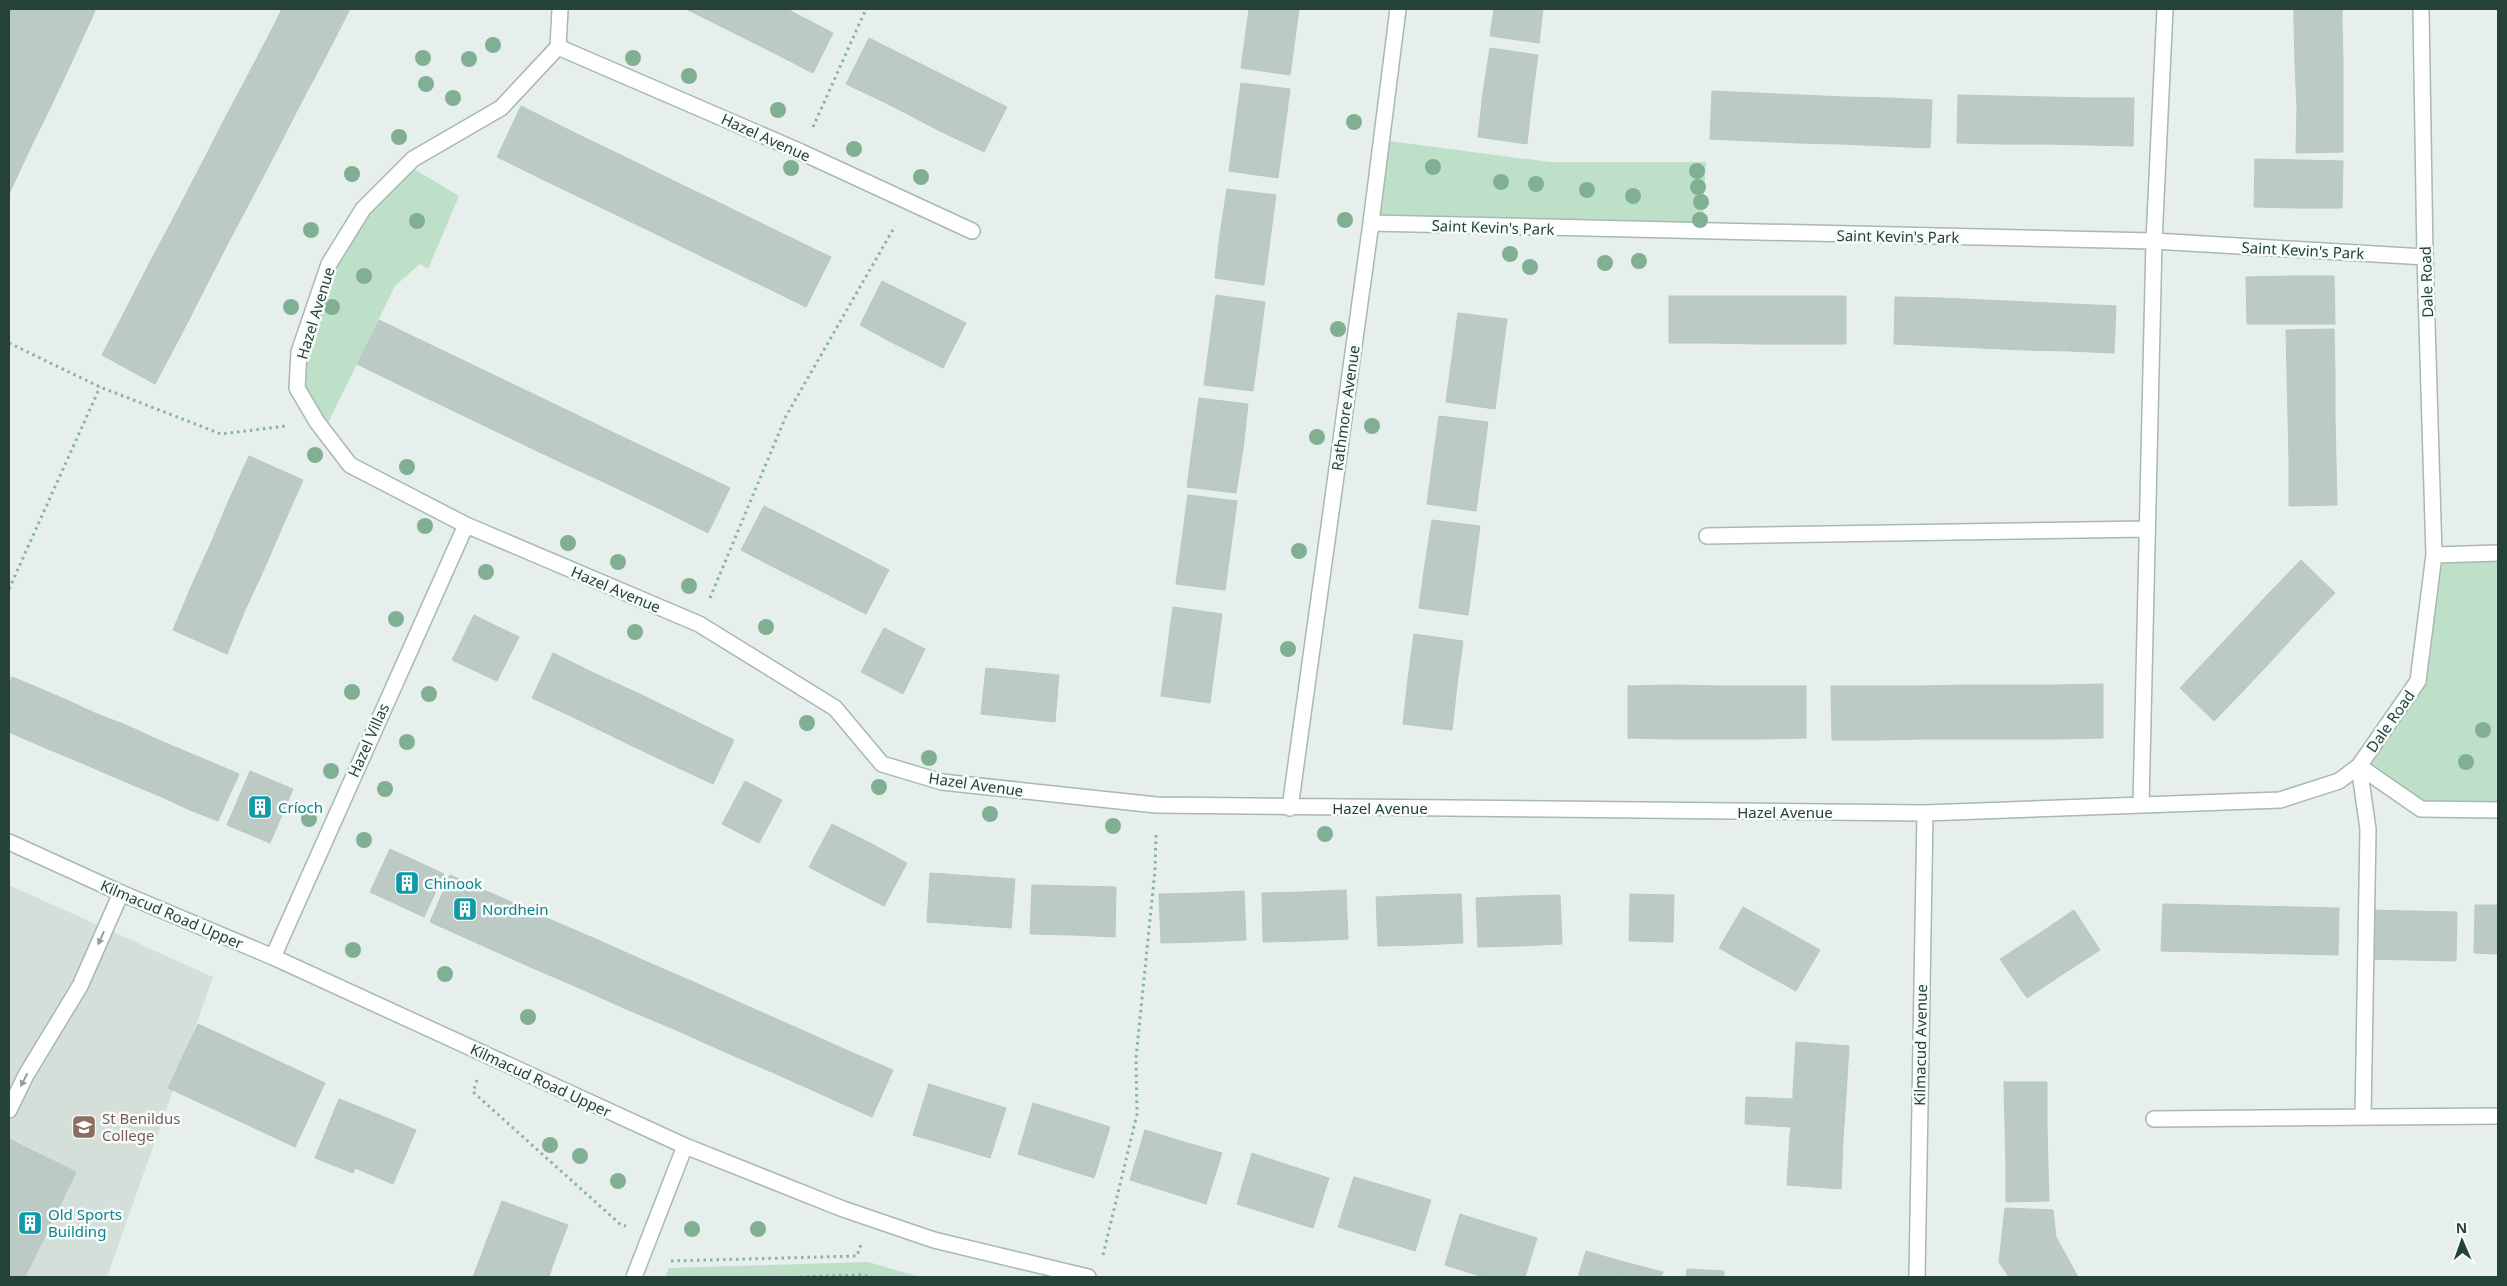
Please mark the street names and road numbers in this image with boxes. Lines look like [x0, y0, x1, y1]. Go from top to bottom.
street label: Hazel Avenue [718, 108, 814, 166]
street label: Saint Kevin's Park [1431, 215, 1555, 239]
street label: Saint Kevin's Park [1836, 225, 1960, 247]
street label: Saint Kevin's Park [2241, 237, 2365, 263]
street label: Dale Road [2415, 246, 2437, 318]
street label: Hazel Avenue [291, 264, 339, 362]
street label: Rathmore Avenue [1326, 344, 1364, 472]
street label: Hazel Avenue [568, 561, 664, 617]
street label: Dale Road [2361, 686, 2419, 756]
street label: Hazel Villas [343, 700, 393, 780]
street label: Hazel Avenue [927, 767, 1025, 801]
street label: Hazel Avenue [1332, 798, 1428, 818]
street label: Hazel Avenue [1737, 802, 1833, 822]
street label: Kilmacud Road Upper [98, 875, 246, 953]
street label: Kilmacud Avenue [1909, 984, 1931, 1106]
street label: Kilmacud Road Upper [467, 1039, 615, 1121]

